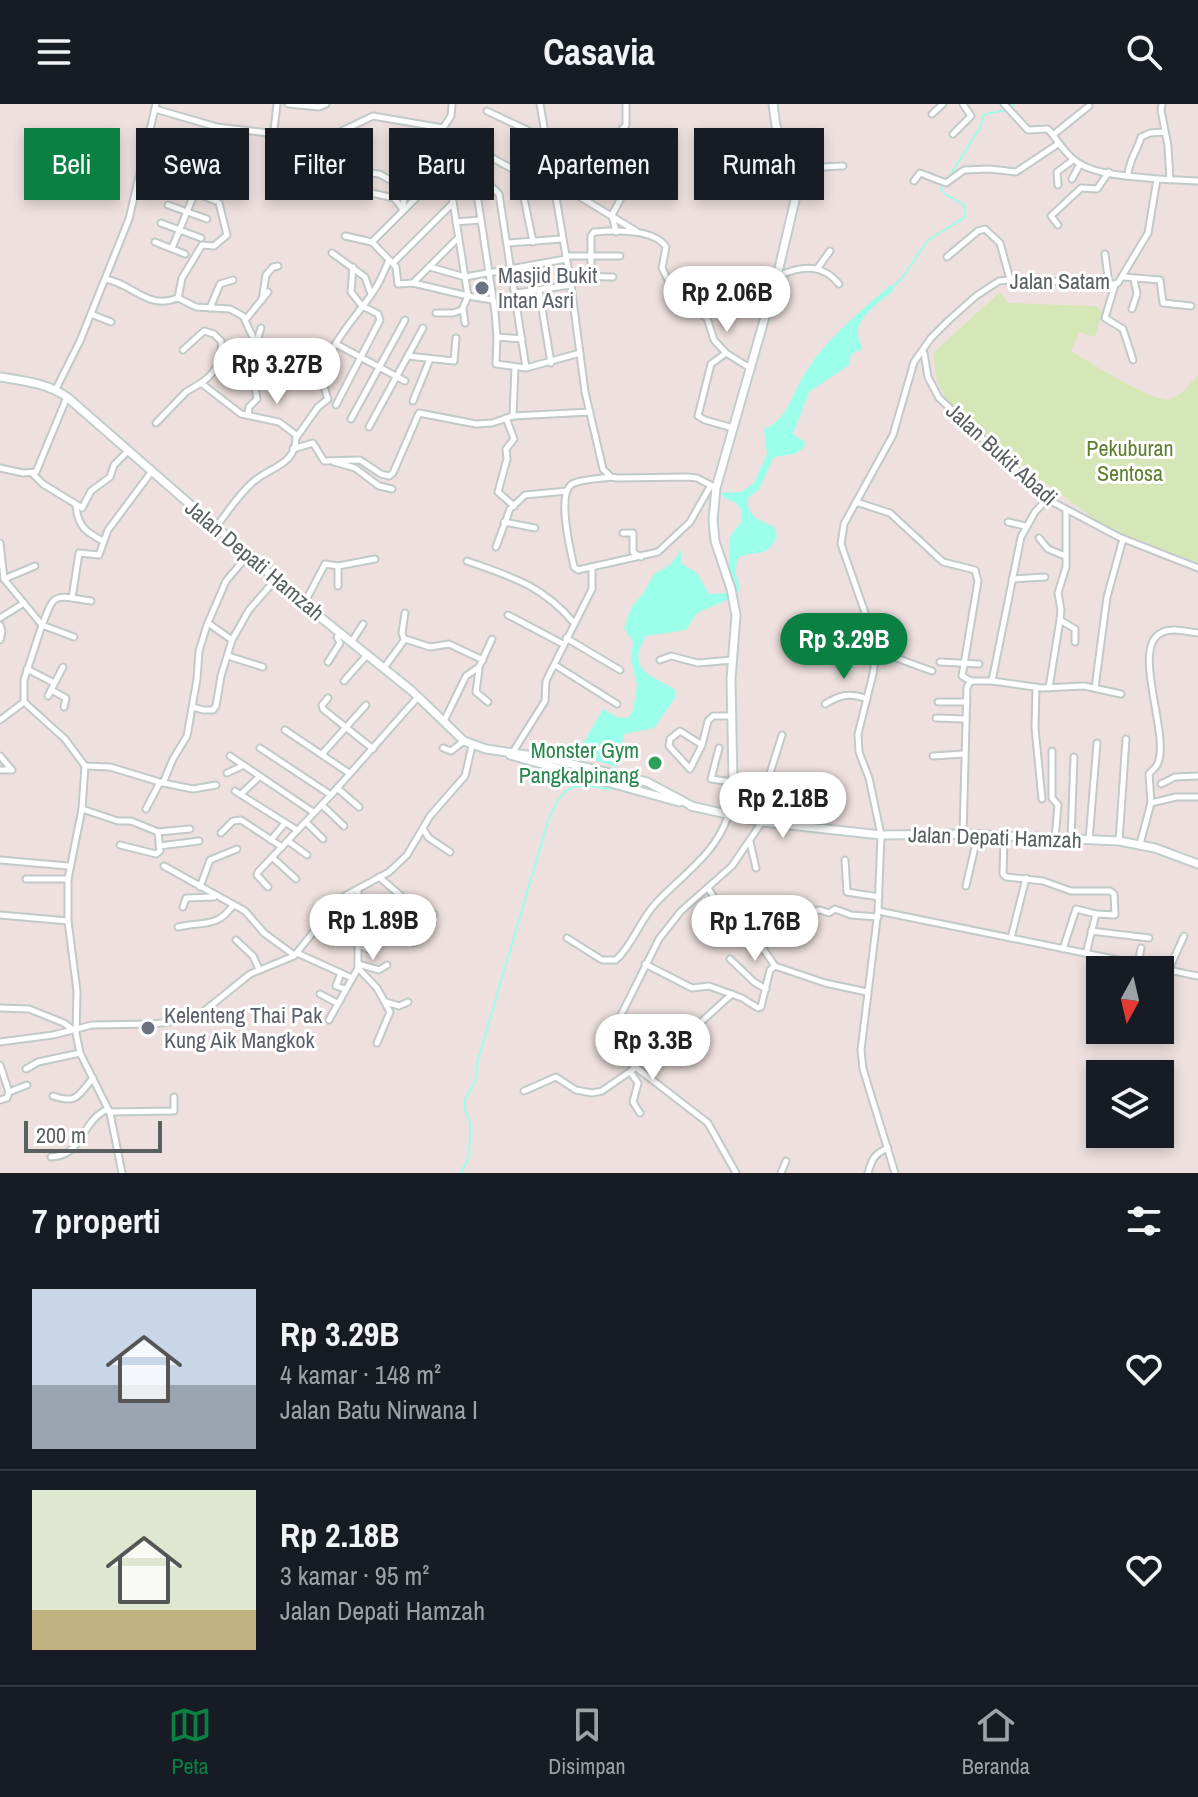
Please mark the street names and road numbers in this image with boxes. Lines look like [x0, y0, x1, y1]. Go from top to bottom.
street label: Jalan Satam [1010, 266, 1110, 296]
street label: Jalan Bukit Abadi [940, 396, 1064, 512]
street label: Jalan Depati Hamzah [179, 493, 331, 627]
street label: Jalan Depati Hamzah [908, 819, 1082, 855]

